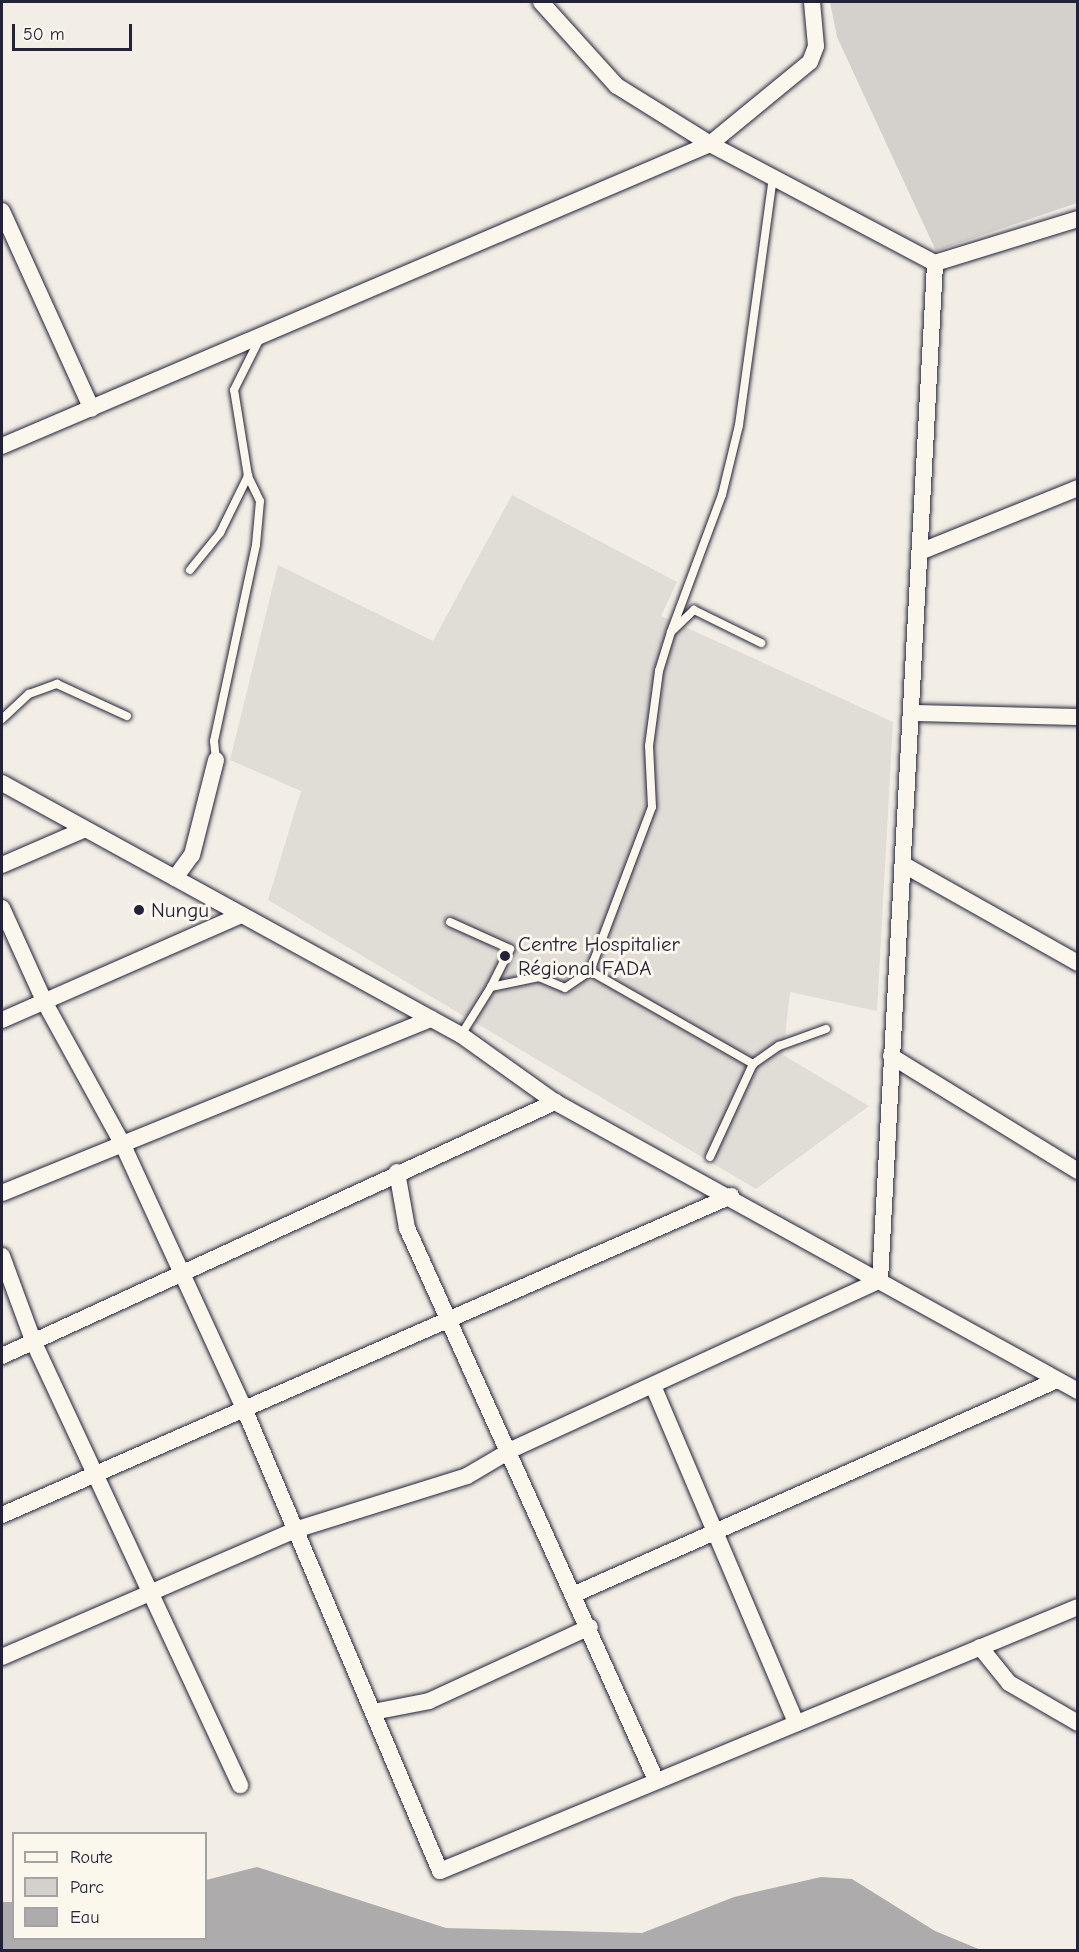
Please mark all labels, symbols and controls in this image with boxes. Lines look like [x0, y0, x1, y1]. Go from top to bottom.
scale bar [15, 12, 135, 50]
text: 50 m [23, 24, 65, 45]
place label: Nungu [151, 897, 209, 923]
marker: Nungu [132, 903, 146, 917]
place label: Centre Hospitalier Régional FADA [518, 931, 680, 981]
marker: Centre Hospitalier Régional FADA [496, 947, 514, 965]
legend [12, 1832, 207, 1940]
text: Route [70, 1847, 113, 1868]
text: Parc [70, 1877, 104, 1898]
text: Eau [70, 1907, 99, 1928]

